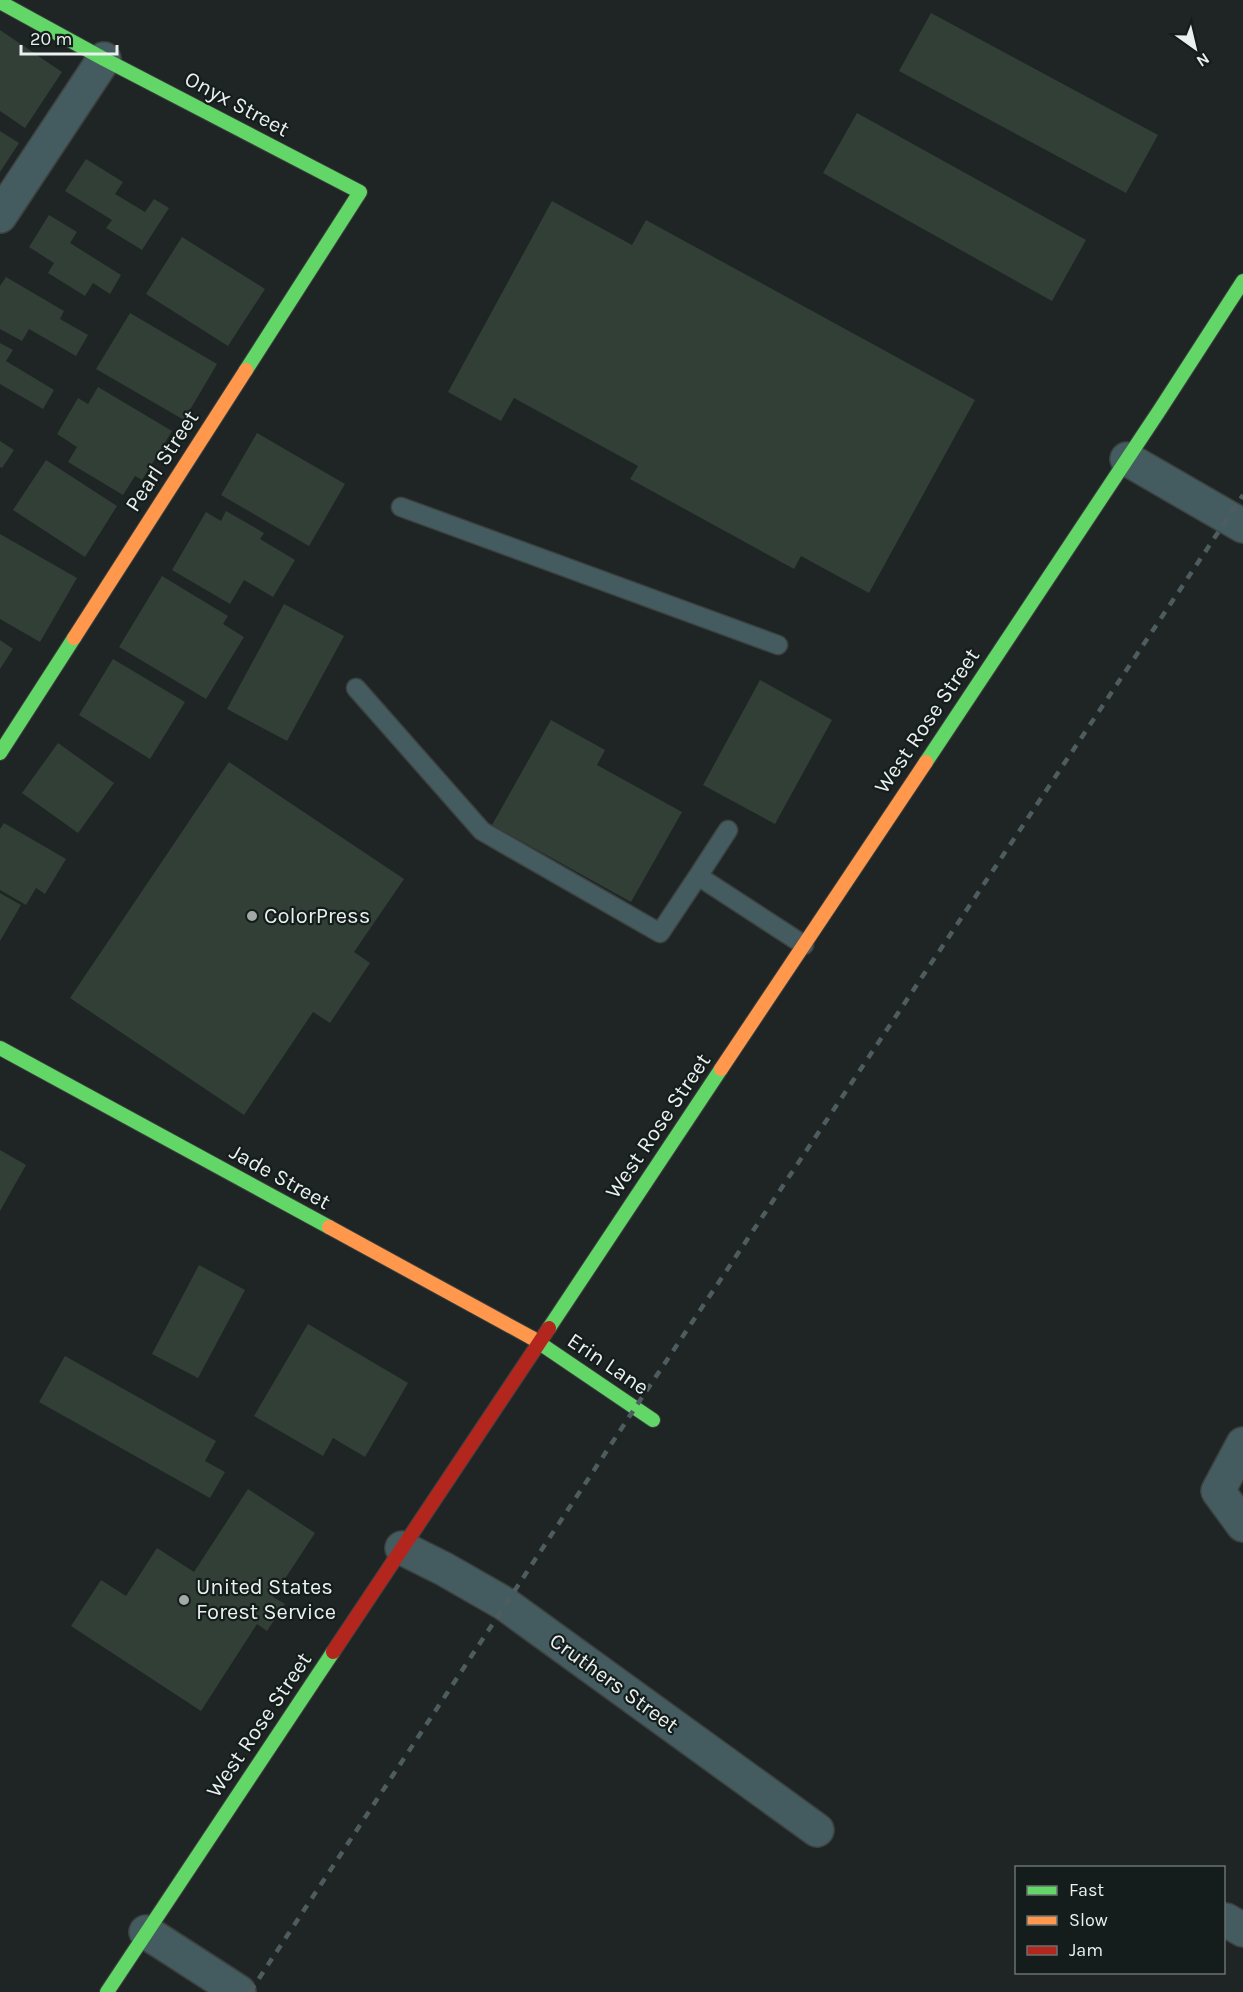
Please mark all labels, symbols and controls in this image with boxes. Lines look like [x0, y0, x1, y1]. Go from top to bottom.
scale bar [21, 18, 117, 56]
north arrow [1165, 18, 1225, 78]
text: 20 m [30, 28, 72, 50]
text: N [1193, 49, 1213, 71]
street label: Onyx Street [180, 66, 294, 142]
street label: Pearl Street [120, 406, 204, 516]
street label: West Rose Street [869, 644, 985, 798]
place label: ColorPress [264, 903, 370, 929]
marker: ColorPress [245, 909, 259, 923]
street label: West Rose Street [600, 1049, 716, 1203]
street label: Jade Street [225, 1139, 335, 1215]
street label: Erin Lane [562, 1327, 654, 1401]
place label: United States Forest Service [196, 1574, 336, 1625]
marker: United States Forest Service [177, 1593, 191, 1607]
street label: Cruthers Street [545, 1628, 683, 1738]
street label: West Rose Street [201, 1648, 317, 1802]
legend [1015, 1866, 1225, 1974]
text: Fast [1069, 1879, 1104, 1901]
text: Slow [1069, 1909, 1108, 1931]
text: Jam [1069, 1939, 1103, 1961]

